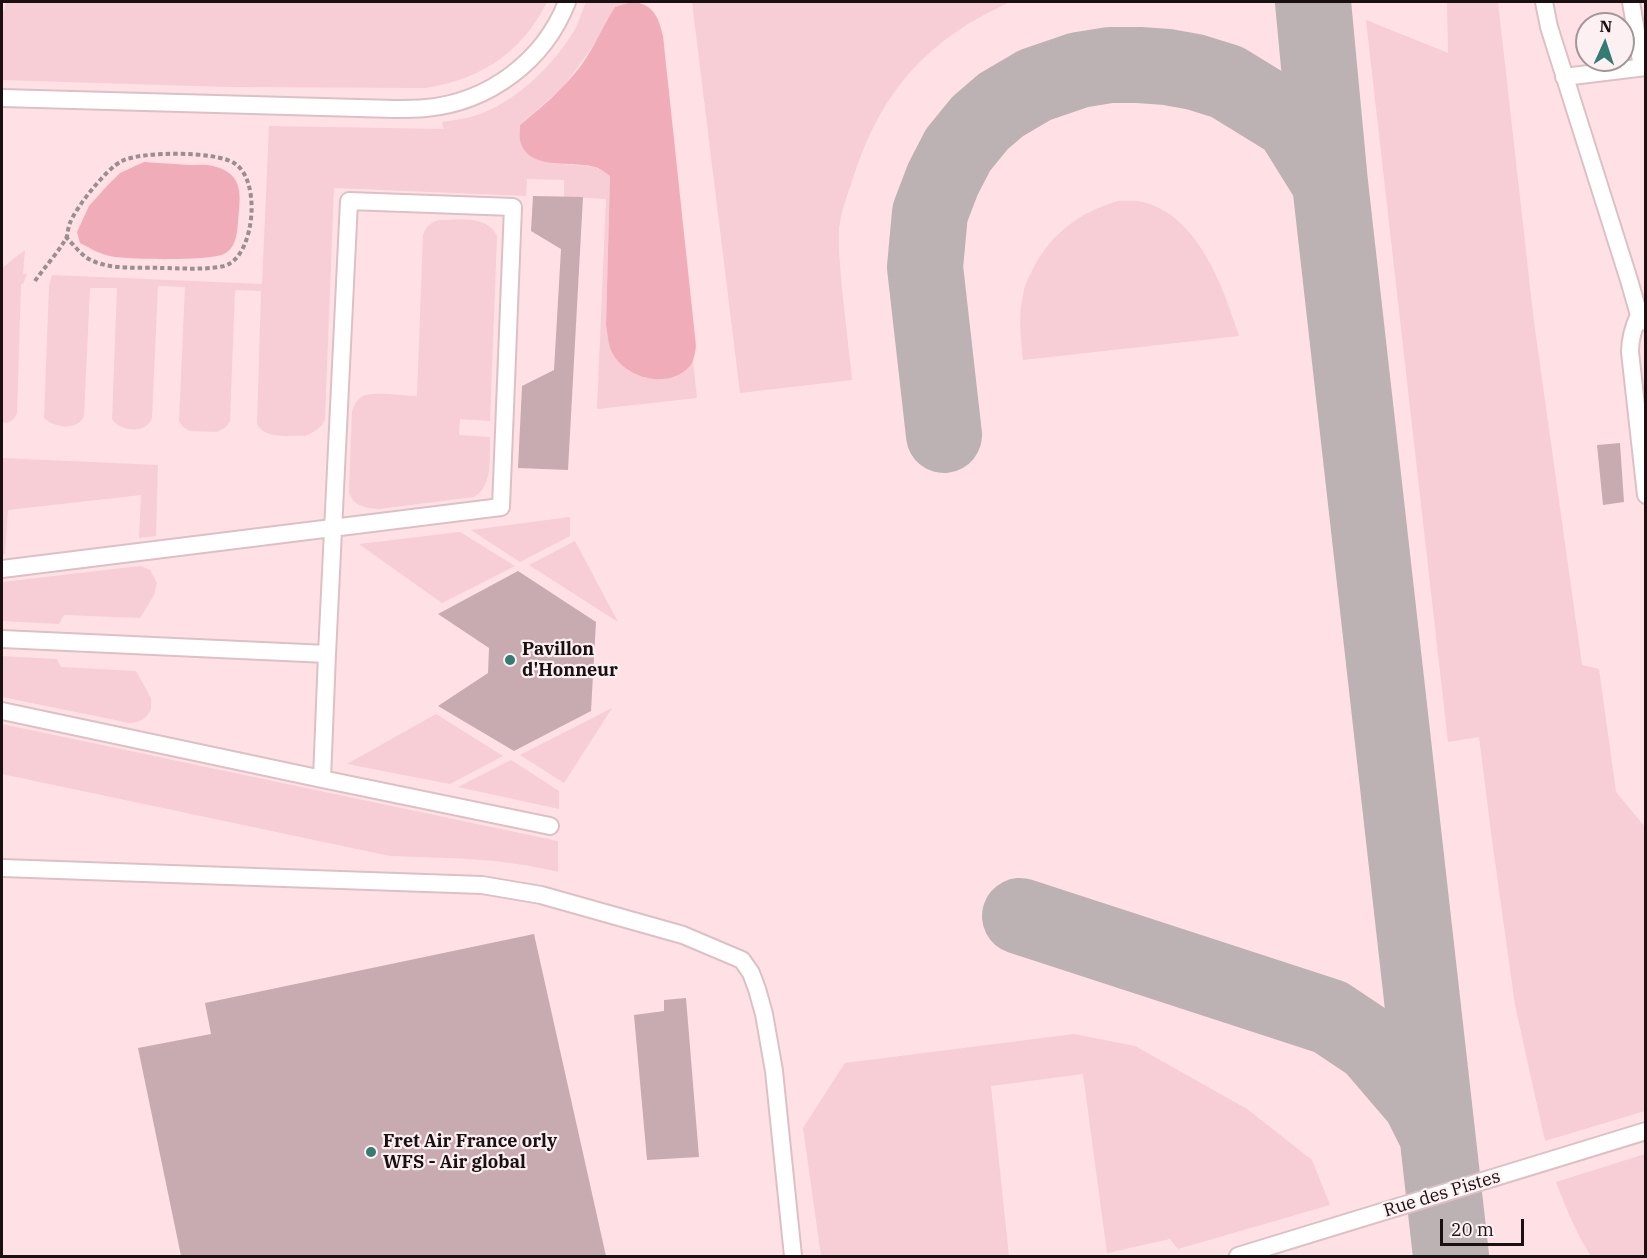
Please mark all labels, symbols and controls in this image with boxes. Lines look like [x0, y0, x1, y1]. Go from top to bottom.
north arrow [1575, 12, 1635, 72]
text: N [1599, 16, 1613, 36]
place label: Pavillon d'Honneur [522, 639, 618, 682]
marker: Pavillon d'Honneur [503, 653, 517, 667]
place label: Fret Air France orly WFS - Air global [383, 1131, 557, 1174]
marker: Fret Air France orly WFS - Air global [364, 1145, 378, 1159]
street label: Rue des Pistes [1381, 1166, 1503, 1222]
scale bar [1443, 1207, 1527, 1245]
text: 20 m [1451, 1218, 1494, 1241]

